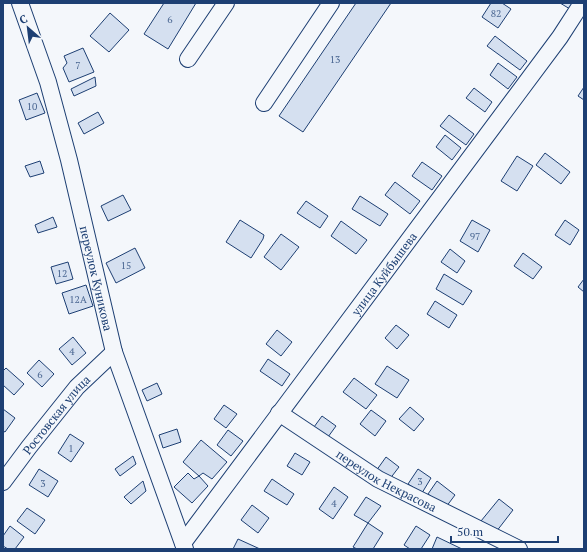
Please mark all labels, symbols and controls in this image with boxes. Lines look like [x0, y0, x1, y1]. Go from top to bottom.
house number: 82 [491, 7, 501, 20]
north arrow [8, 8, 48, 48]
text: С [17, 11, 30, 27]
house number: 6 [167, 13, 173, 26]
house number: 13 [330, 53, 340, 66]
house number: 7 [75, 59, 81, 72]
house number: 10 [27, 100, 37, 113]
street label: переулок Куникова [77, 224, 116, 332]
street label: улица Куйбышева [347, 229, 420, 319]
house number: 97 [470, 230, 480, 243]
house number: 15 [121, 259, 131, 272]
house number: 12 [57, 267, 67, 280]
house number: 12А [69, 293, 87, 306]
house number: 4 [69, 345, 75, 358]
house number: 6 [37, 368, 43, 381]
street label: Ростовская улица [19, 371, 93, 457]
house number: 1 [68, 442, 74, 455]
street label: переулок Некрасова [333, 446, 439, 514]
house number: 3 [417, 475, 423, 488]
house number: 3 [40, 477, 46, 490]
house number: 4 [331, 497, 337, 510]
scale bar [451, 518, 558, 544]
text: 50 m [457, 524, 484, 539]

